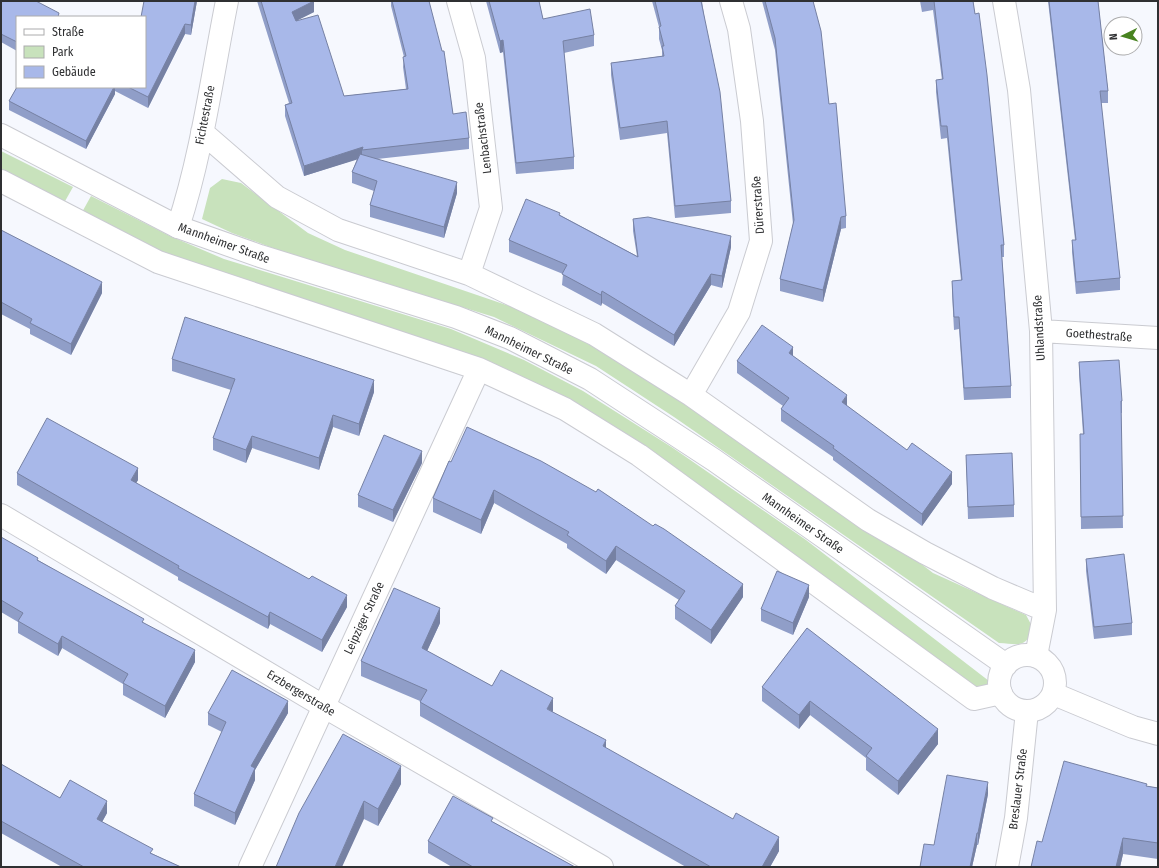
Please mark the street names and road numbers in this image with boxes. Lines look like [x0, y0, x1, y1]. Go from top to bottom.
street label: Fichtestraße [192, 84, 218, 146]
street label: Lenbachstraße [472, 101, 494, 175]
street label: Dürerstraße [749, 175, 767, 234]
street label: Mannheimer Straße [176, 220, 272, 266]
street label: Uhlandstraße [1030, 295, 1048, 361]
street label: Mannheimer Straße [483, 323, 575, 377]
street label: Goethestraße [1065, 326, 1133, 344]
street label: Mannheimer Straße [759, 490, 847, 556]
street label: Leipziger Straße [341, 579, 387, 656]
street label: Erzbergerstraße [264, 667, 338, 719]
street label: Breslauer Straße [1006, 748, 1030, 830]

